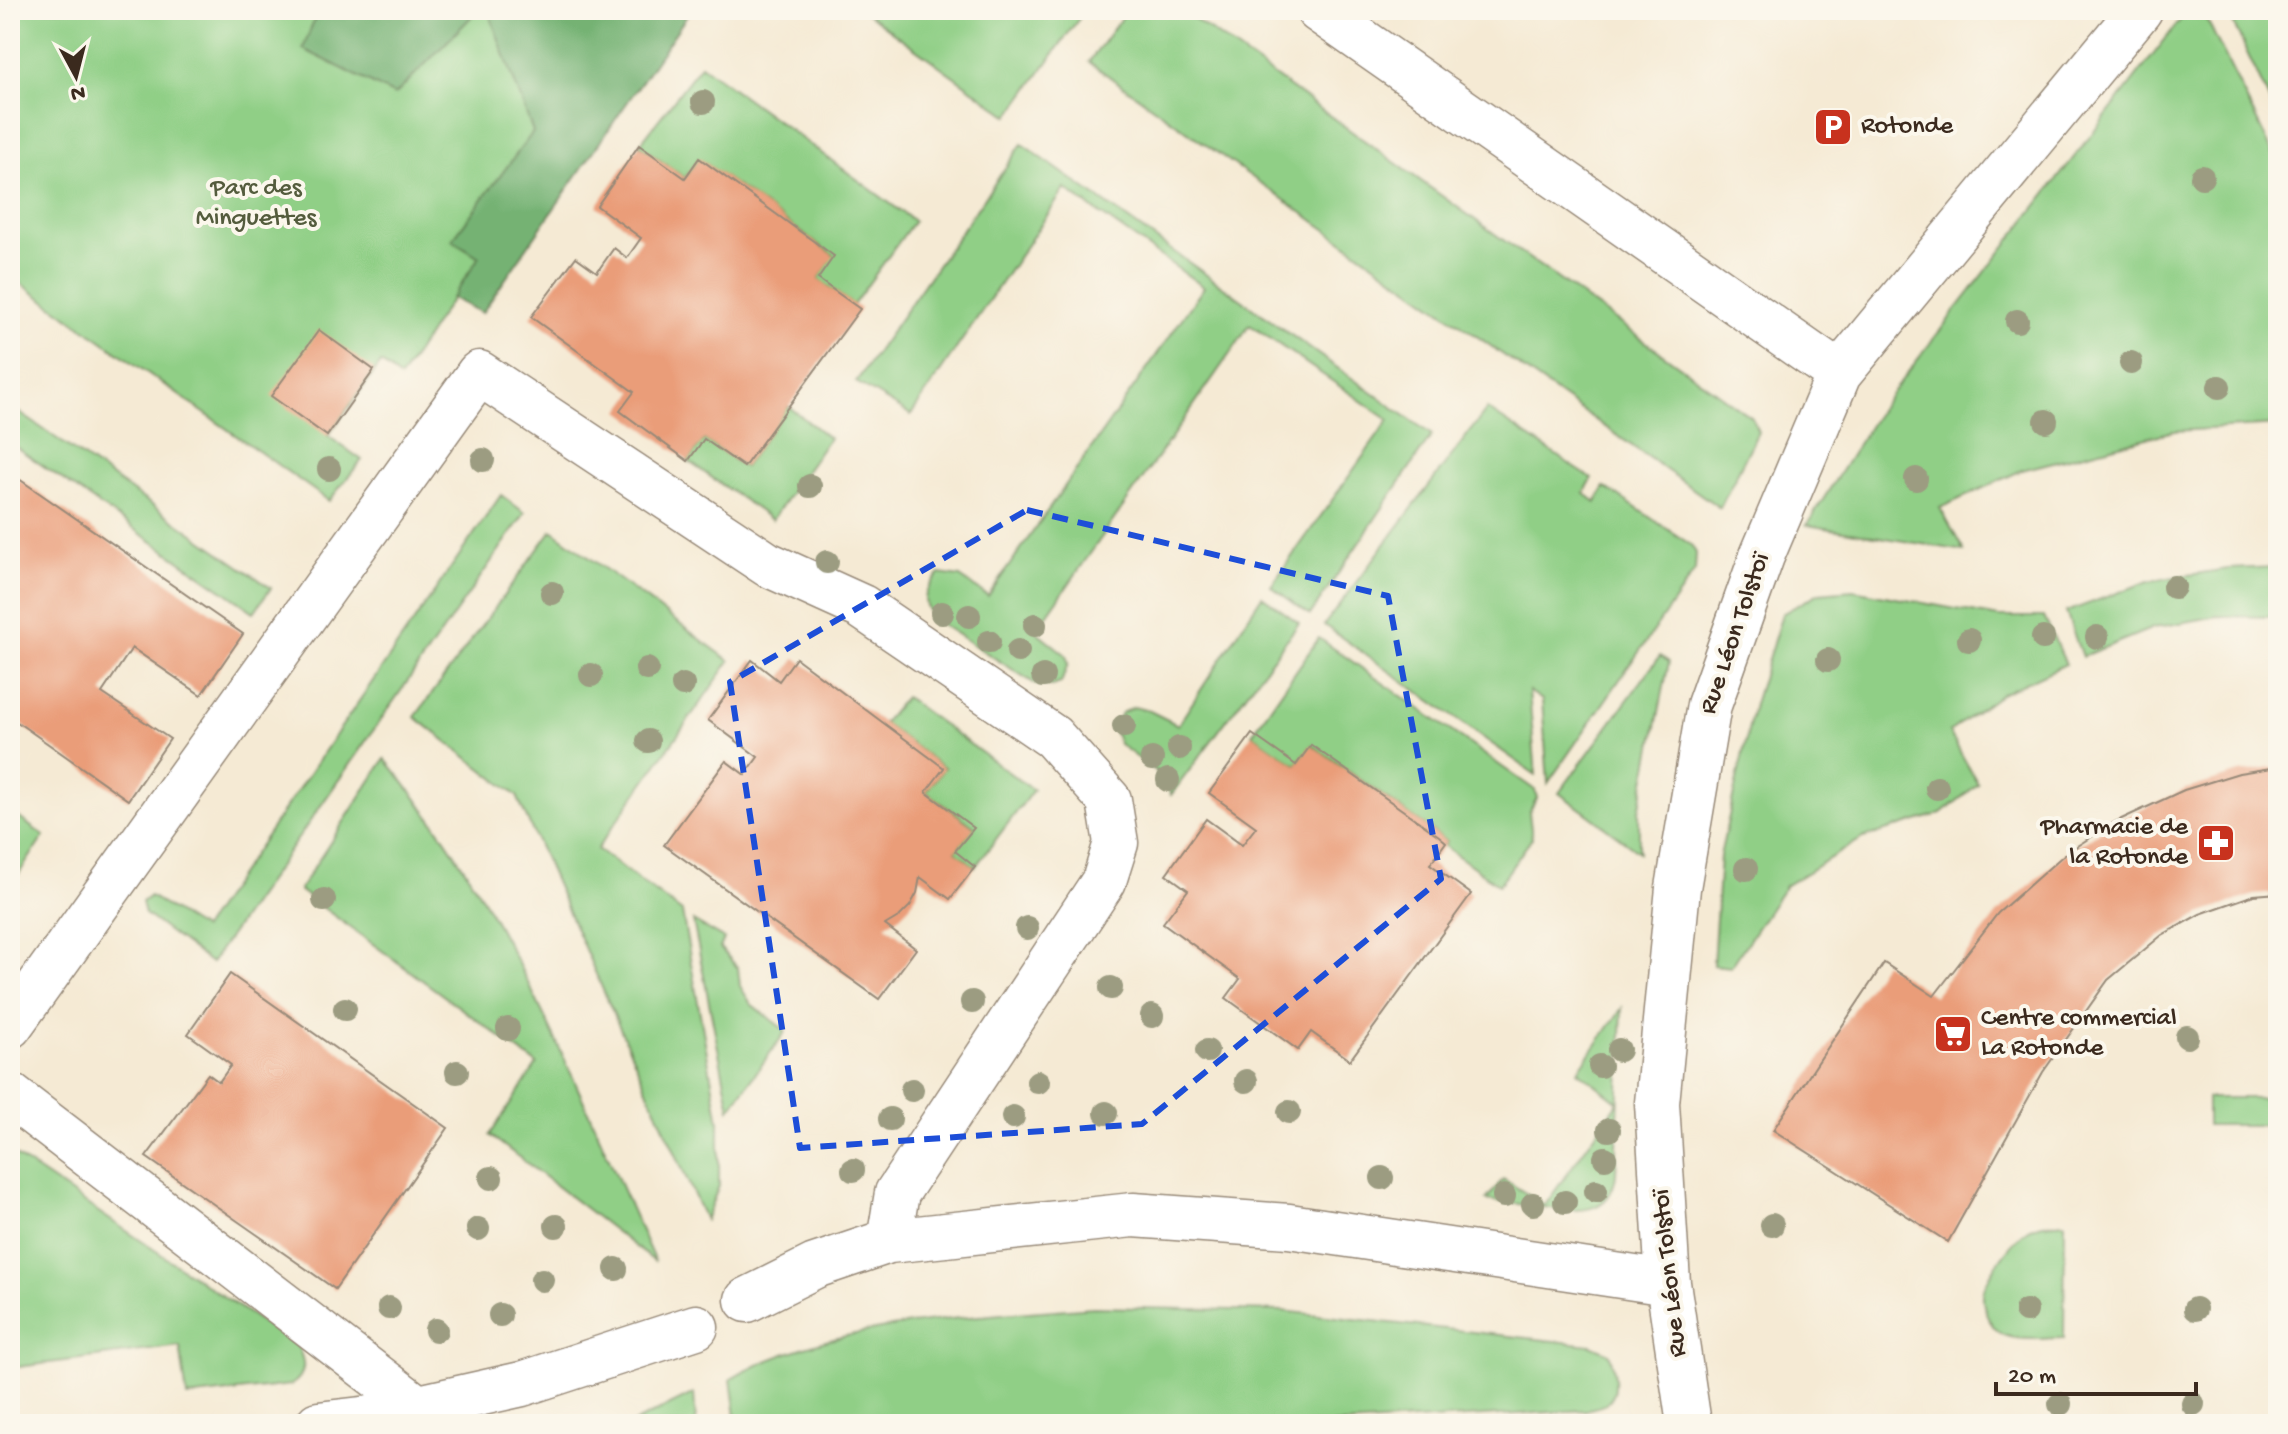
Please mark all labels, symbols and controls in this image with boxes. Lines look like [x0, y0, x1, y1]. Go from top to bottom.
north arrow [36, 36, 116, 116]
text: N [69, 78, 87, 106]
parking icon: Rotonde [1812, 106, 1854, 148]
place label: Rotonde [1861, 112, 1954, 143]
park label: Parc des Minguettes [196, 174, 318, 235]
street label: Rue Léon Tolstoï [1694, 548, 1779, 719]
place label: Pharmacie de la Rotonde [2039, 813, 2189, 874]
pharmacy icon: Pharmacie de la Rotonde [2195, 822, 2237, 864]
place label: Centre commercial La Rotonde [1981, 1004, 2177, 1065]
supermarket icon: Centre commercial La Rotonde [1932, 1013, 1974, 1055]
street label: Rue Léon Tolstoï [1647, 1186, 1695, 1359]
scale bar [1996, 1346, 2196, 1396]
text: 20 m [2008, 1363, 2056, 1392]

